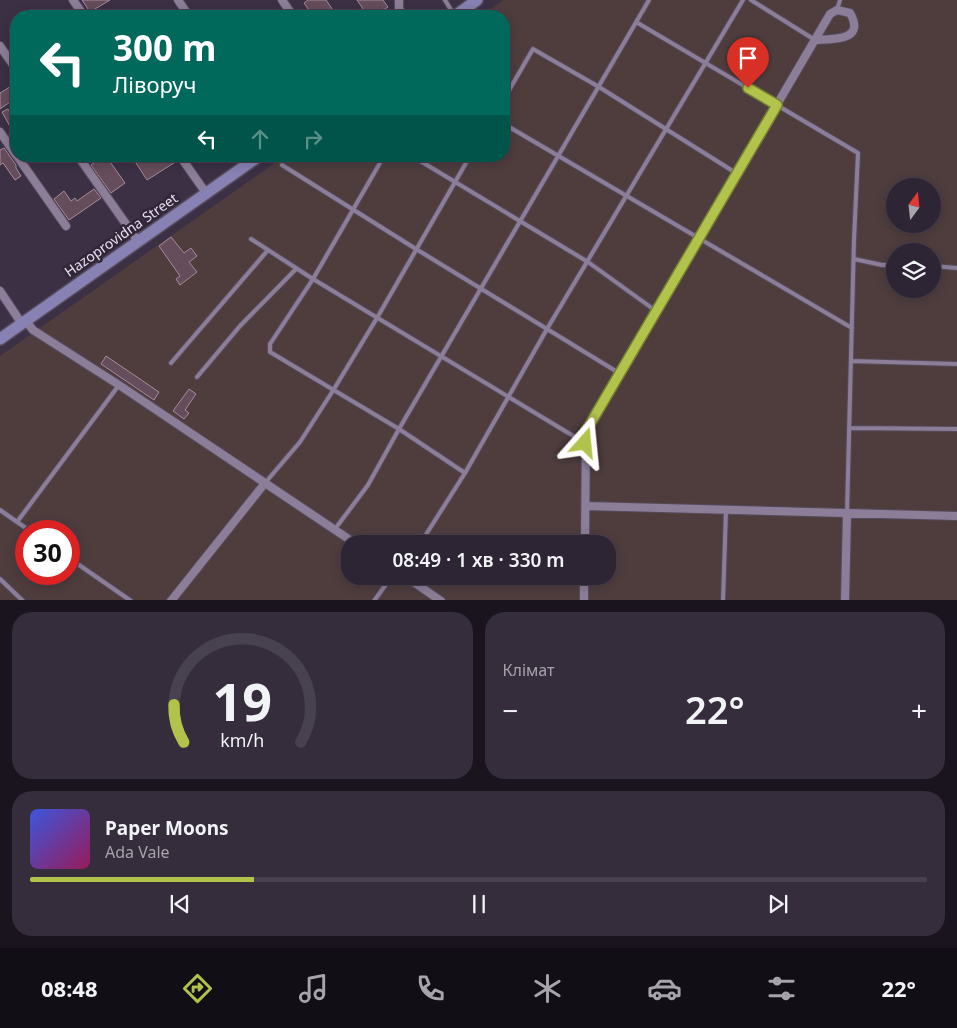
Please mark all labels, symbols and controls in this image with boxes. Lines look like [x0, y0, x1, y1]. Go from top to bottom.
text: 300 m [113, 24, 216, 71]
icon: left [30, 30, 95, 95]
pin [727, 37, 769, 88]
icon: arrive [734, 44, 762, 72]
text: Ліворуч [113, 69, 196, 99]
icon: left [193, 125, 221, 153]
icon: ahead [246, 125, 274, 153]
icon: right [299, 125, 327, 153]
north arrow [886, 178, 941, 232]
map controls [886, 178, 941, 298]
street label: Hazoprovidna Street [60, 188, 181, 281]
button: layers [886, 243, 941, 298]
position arrow [558, 416, 610, 468]
speed limit sign: 30 [15, 520, 80, 585]
text: 08:49 · 1 хв · 330 m [392, 547, 565, 573]
text: Клімат [503, 659, 554, 681]
text: 19 [213, 665, 272, 736]
text: 22° [685, 683, 745, 735]
text: − [503, 691, 519, 729]
text: + [911, 691, 927, 729]
text: km/h [220, 728, 264, 752]
text: Paper Moons [105, 815, 229, 841]
text: Ada Vale [105, 841, 170, 863]
icon: previous [166, 890, 194, 918]
icon: pause [465, 890, 493, 918]
icon: next [764, 890, 792, 918]
icon: directions [180, 971, 215, 1006]
icon: music [296, 971, 331, 1006]
icon: phone [413, 971, 448, 1006]
icon: climate [530, 971, 565, 1006]
icon: car [647, 971, 682, 1006]
icon: filters [764, 971, 799, 1006]
text: 08:48 [41, 973, 98, 1003]
text: 22° [881, 973, 916, 1003]

